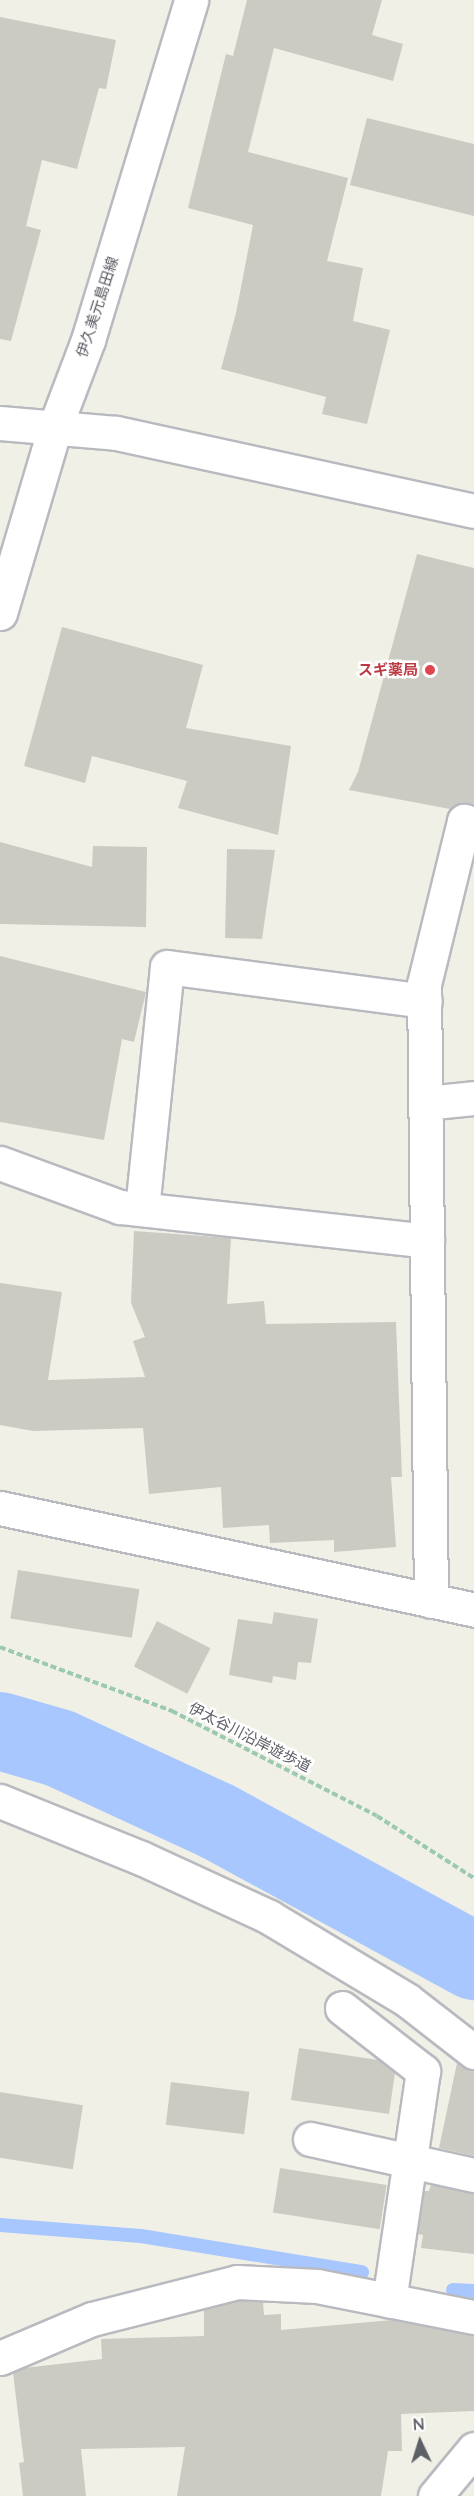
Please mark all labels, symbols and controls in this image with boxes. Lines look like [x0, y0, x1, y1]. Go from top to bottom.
street label: 伊久美元島田線 [72, 254, 122, 360]
place label: スギ薬局 [358, 661, 418, 679]
marker: スギ薬局 [423, 663, 437, 677]
street label: 伊太谷川沿岸遊歩道 [186, 1698, 314, 1776]
north arrow [390, 2412, 450, 2472]
text: N [412, 2414, 425, 2434]

